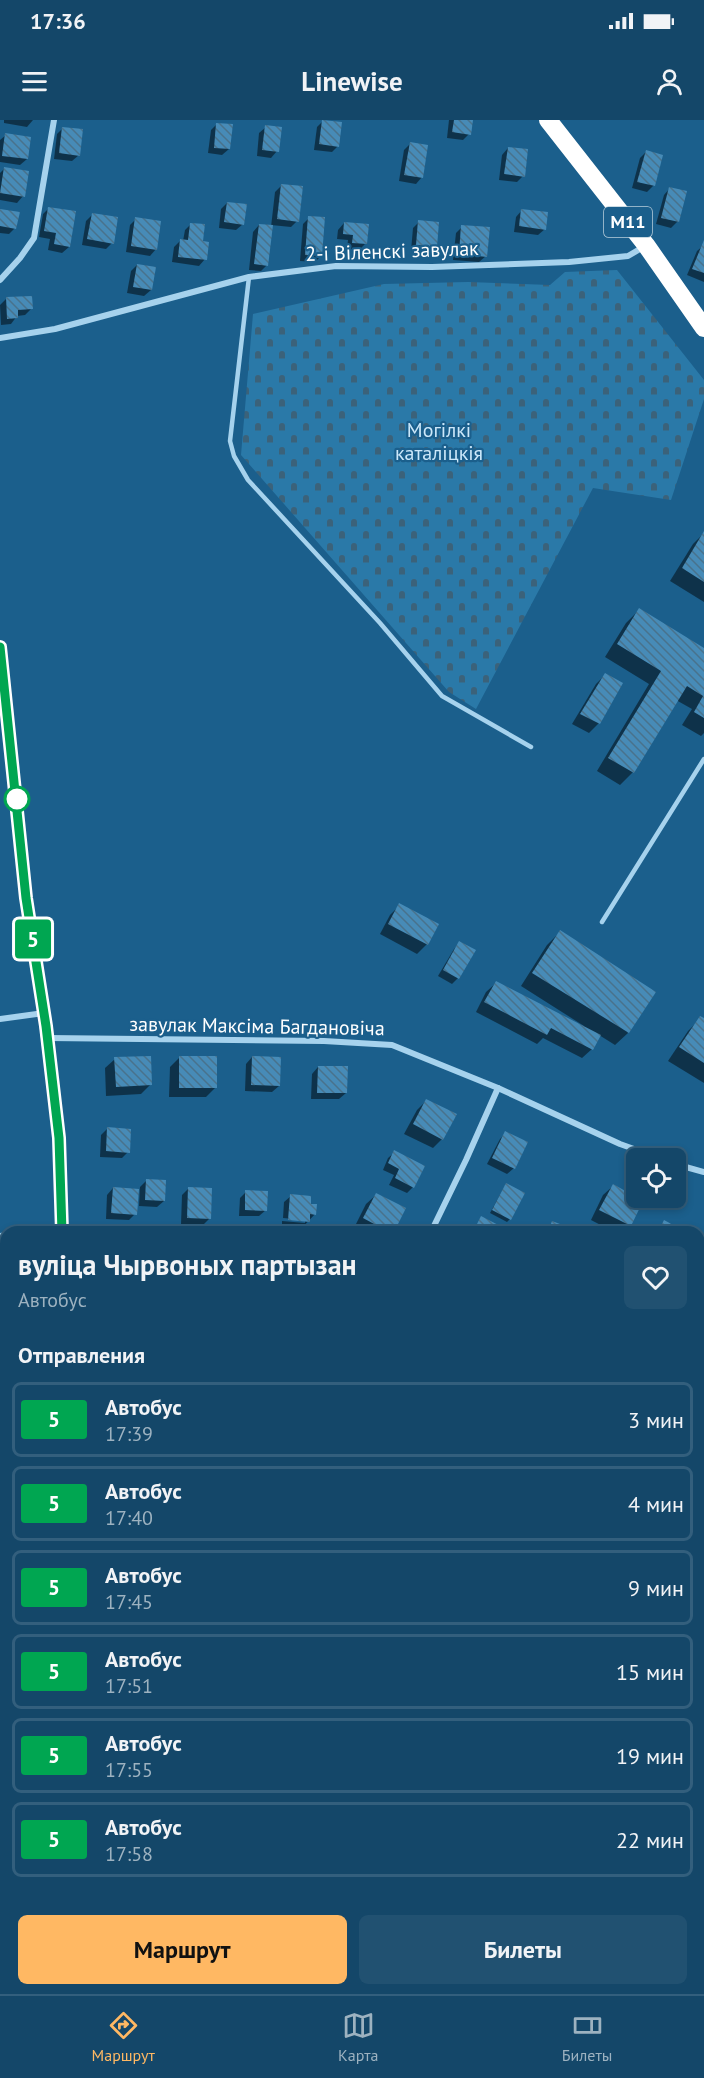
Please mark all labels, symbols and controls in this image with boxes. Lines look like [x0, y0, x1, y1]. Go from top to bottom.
text: 17:36 [30, 7, 86, 35]
text: Linewise [301, 64, 403, 98]
icon: menu [18, 65, 51, 98]
icon: person [653, 65, 686, 98]
road number: М11 [604, 207, 652, 237]
street label: 2-і Віленскі завулак [305, 235, 480, 267]
park label: Могілкі каталіцкія [395, 417, 483, 466]
unlabelled marker [4, 786, 30, 812]
line badge: 5 [14, 920, 52, 958]
text: 5 [27, 926, 39, 953]
street label: завулак Максіма Багдановіча [129, 1011, 385, 1041]
map controls [626, 1148, 686, 1208]
button: locate [626, 1148, 686, 1208]
text: вуліца Чырвоных партызан [18, 1246, 357, 1283]
button: heart [624, 1246, 687, 1309]
text: Автобус [18, 1287, 87, 1313]
text: Отправления [18, 1341, 145, 1369]
text: Автобус [105, 1393, 182, 1421]
text: 5 [48, 1406, 60, 1433]
text: 3 мин [628, 1406, 684, 1434]
text: 17:39 [105, 1421, 153, 1447]
text: Автобус [105, 1477, 182, 1505]
text: 5 [48, 1490, 60, 1517]
text: 4 мин [628, 1490, 684, 1518]
text: 17:40 [105, 1505, 153, 1531]
text: Автобус [105, 1561, 182, 1589]
text: 5 [48, 1574, 60, 1601]
text: 9 мин [628, 1574, 684, 1602]
text: 17:45 [105, 1589, 153, 1615]
text: Автобус [105, 1645, 182, 1673]
text: 5 [48, 1658, 60, 1685]
text: 15 мин [616, 1658, 684, 1686]
text: 17:51 [105, 1673, 153, 1699]
text: Автобус [105, 1729, 182, 1757]
text: 5 [48, 1742, 60, 1769]
text: 19 мин [616, 1742, 684, 1770]
text: 17:55 [105, 1757, 153, 1783]
text: Автобус [105, 1813, 182, 1841]
text: 5 [48, 1826, 60, 1853]
text: 22 мин [616, 1826, 684, 1854]
text: 17:58 [105, 1841, 153, 1867]
button: Маршрут [18, 1915, 347, 1984]
button: Билеты [359, 1915, 687, 1984]
tab: Маршрут [92, 2009, 155, 2065]
tab: Карта [338, 2009, 379, 2065]
tab: Билеты [562, 2009, 612, 2065]

